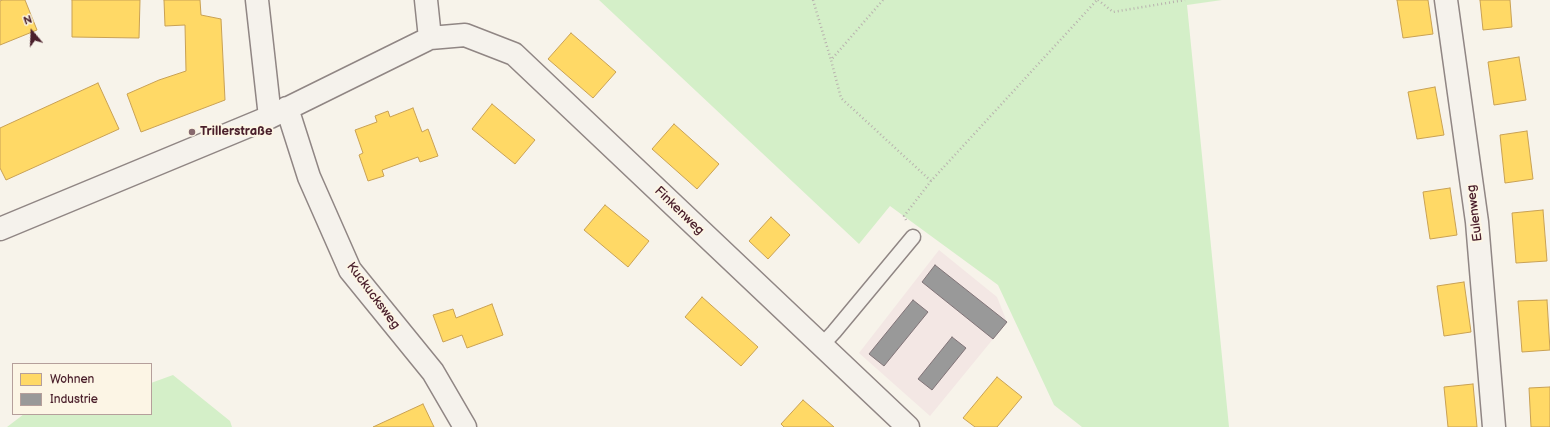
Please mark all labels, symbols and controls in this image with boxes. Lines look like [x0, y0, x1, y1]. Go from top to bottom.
north arrow [12, 12, 52, 52]
text: N [22, 13, 34, 28]
place label: Trillerstraße [200, 124, 272, 140]
marker: Trillerstraße [187, 127, 197, 137]
street label: Finkenweg [651, 183, 707, 239]
street label: Eulenweg [1464, 184, 1486, 242]
street label: Kuckucksweg [343, 260, 403, 332]
legend [12, 363, 152, 415]
text: Wohnen [50, 372, 94, 387]
text: Industrie [50, 392, 98, 407]

